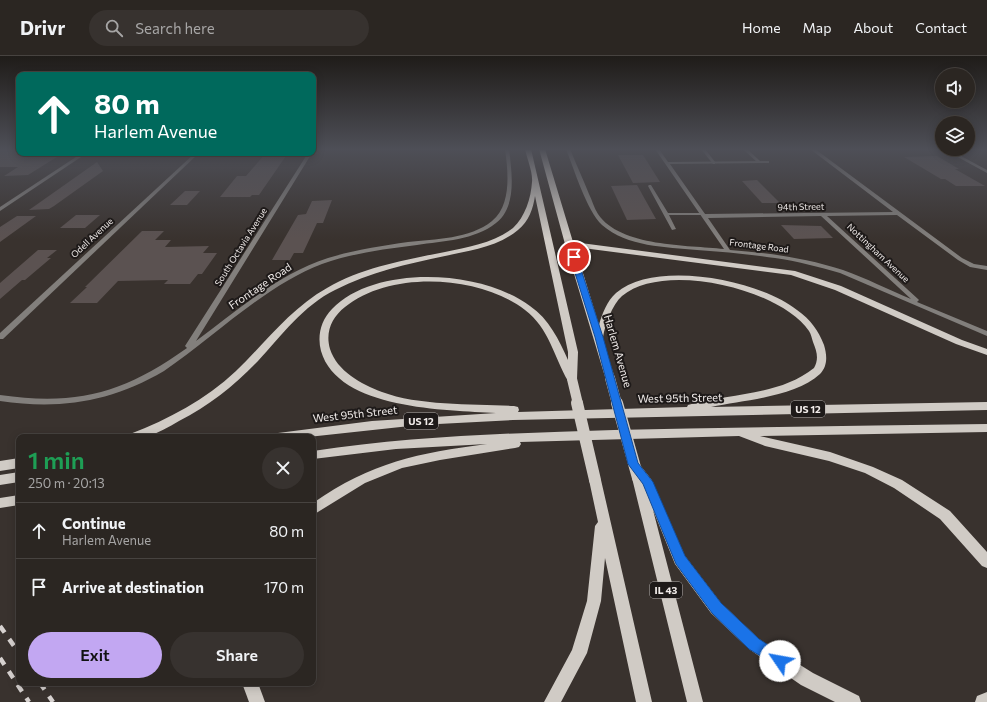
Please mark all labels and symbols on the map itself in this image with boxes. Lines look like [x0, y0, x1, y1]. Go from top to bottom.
street label: 94th Street [777, 201, 825, 212]
street label: South Octavia Avenue [212, 206, 269, 288]
street label: Odell Avenue [68, 215, 115, 260]
street label: Nottingham Avenue [845, 221, 912, 285]
street label: Frontage Road [729, 236, 789, 255]
pin [557, 240, 591, 274]
street label: Frontage Road [226, 260, 294, 311]
street label: Harlem Avenue [602, 313, 635, 389]
street label: West 95th Street [637, 390, 723, 405]
road number: US 12 [791, 401, 825, 417]
street label: West 95th Street [312, 403, 398, 424]
road number: US 12 [404, 413, 438, 429]
road number: IL 43 [650, 582, 682, 598]
position arrow [759, 640, 801, 682]

